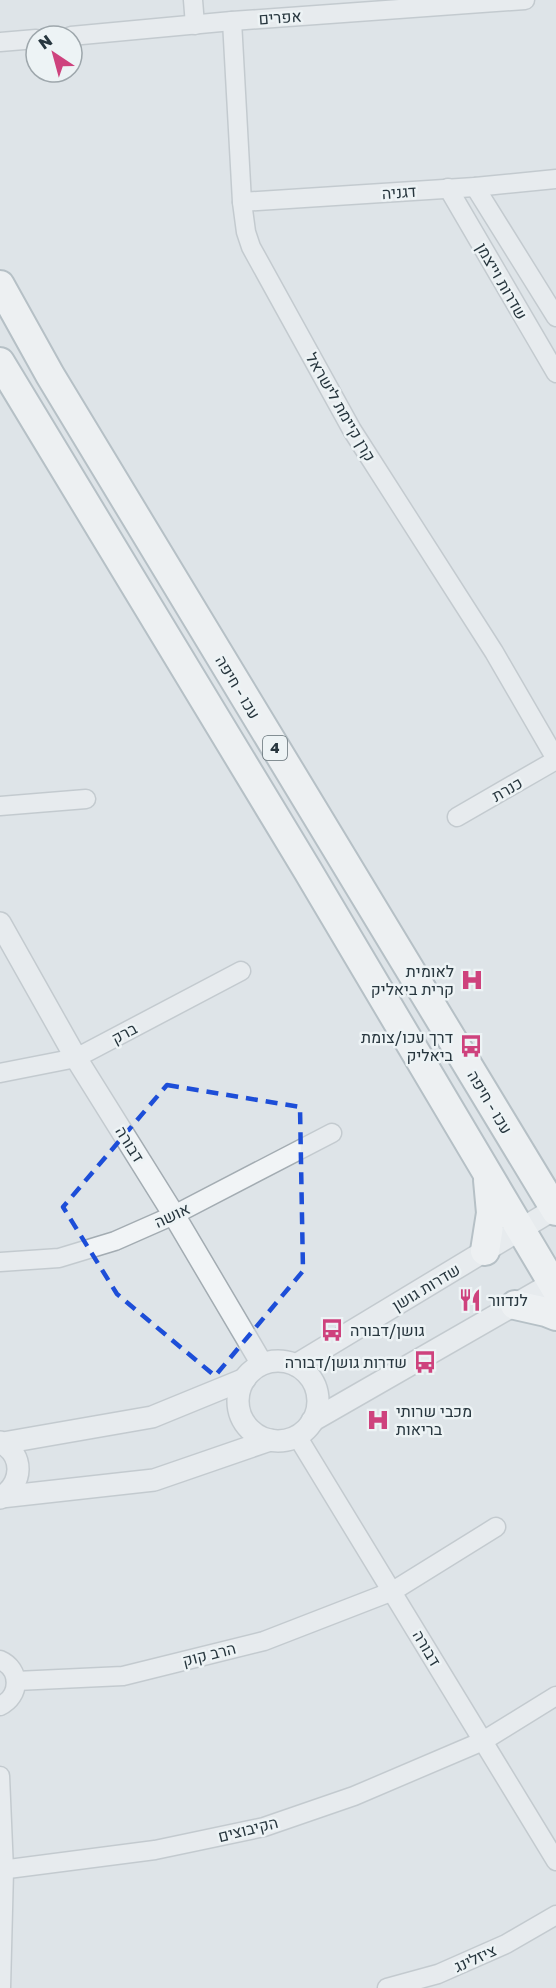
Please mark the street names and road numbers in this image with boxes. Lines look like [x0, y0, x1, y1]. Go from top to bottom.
street label: אפרים [258, 6, 302, 28]
street label: דגניה [381, 181, 417, 203]
street label: שדרות וייצמן [472, 239, 532, 323]
street label: קרן קיימת לישראל [302, 349, 380, 465]
street label: עכו - חיפה [211, 652, 265, 722]
road number: 4 [263, 736, 287, 760]
street label: כנרת [488, 772, 526, 806]
street label: ברק [108, 1018, 141, 1048]
street label: עכו - חיפה [463, 1067, 517, 1137]
street label: דבורה [111, 1122, 149, 1166]
street label: אושה [151, 1198, 193, 1232]
street label: שדרות גושן [388, 1259, 464, 1315]
street label: דבורה [408, 1626, 446, 1670]
street label: הרב קוק [180, 1638, 238, 1670]
street label: הקיבוצים [216, 1812, 280, 1846]
street label: ציזלינג [451, 1940, 500, 1976]

